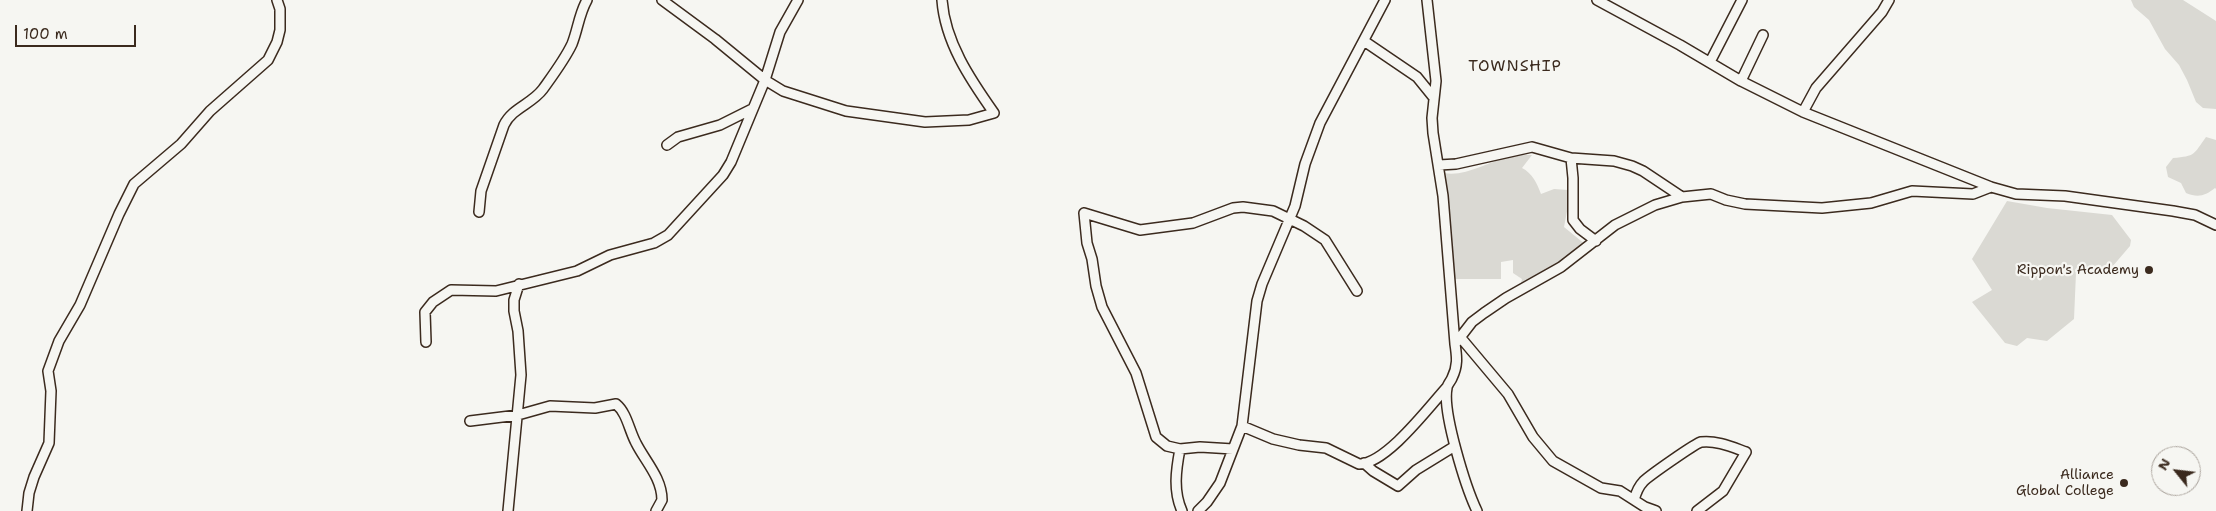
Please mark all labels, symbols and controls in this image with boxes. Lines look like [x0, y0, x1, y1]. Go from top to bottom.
scale bar [18, 15, 139, 47]
text: 100 m [23, 24, 68, 44]
district label: TOWNSHIP [1467, 57, 1563, 77]
place label: Rippon's Academy [2017, 262, 2139, 278]
marker: Rippon's Academy [2143, 264, 2155, 276]
north arrow [2151, 446, 2201, 496]
text: N [2153, 455, 2174, 473]
place label: Alliance Global College [2016, 467, 2114, 500]
marker: Alliance Global College [2118, 477, 2130, 489]

